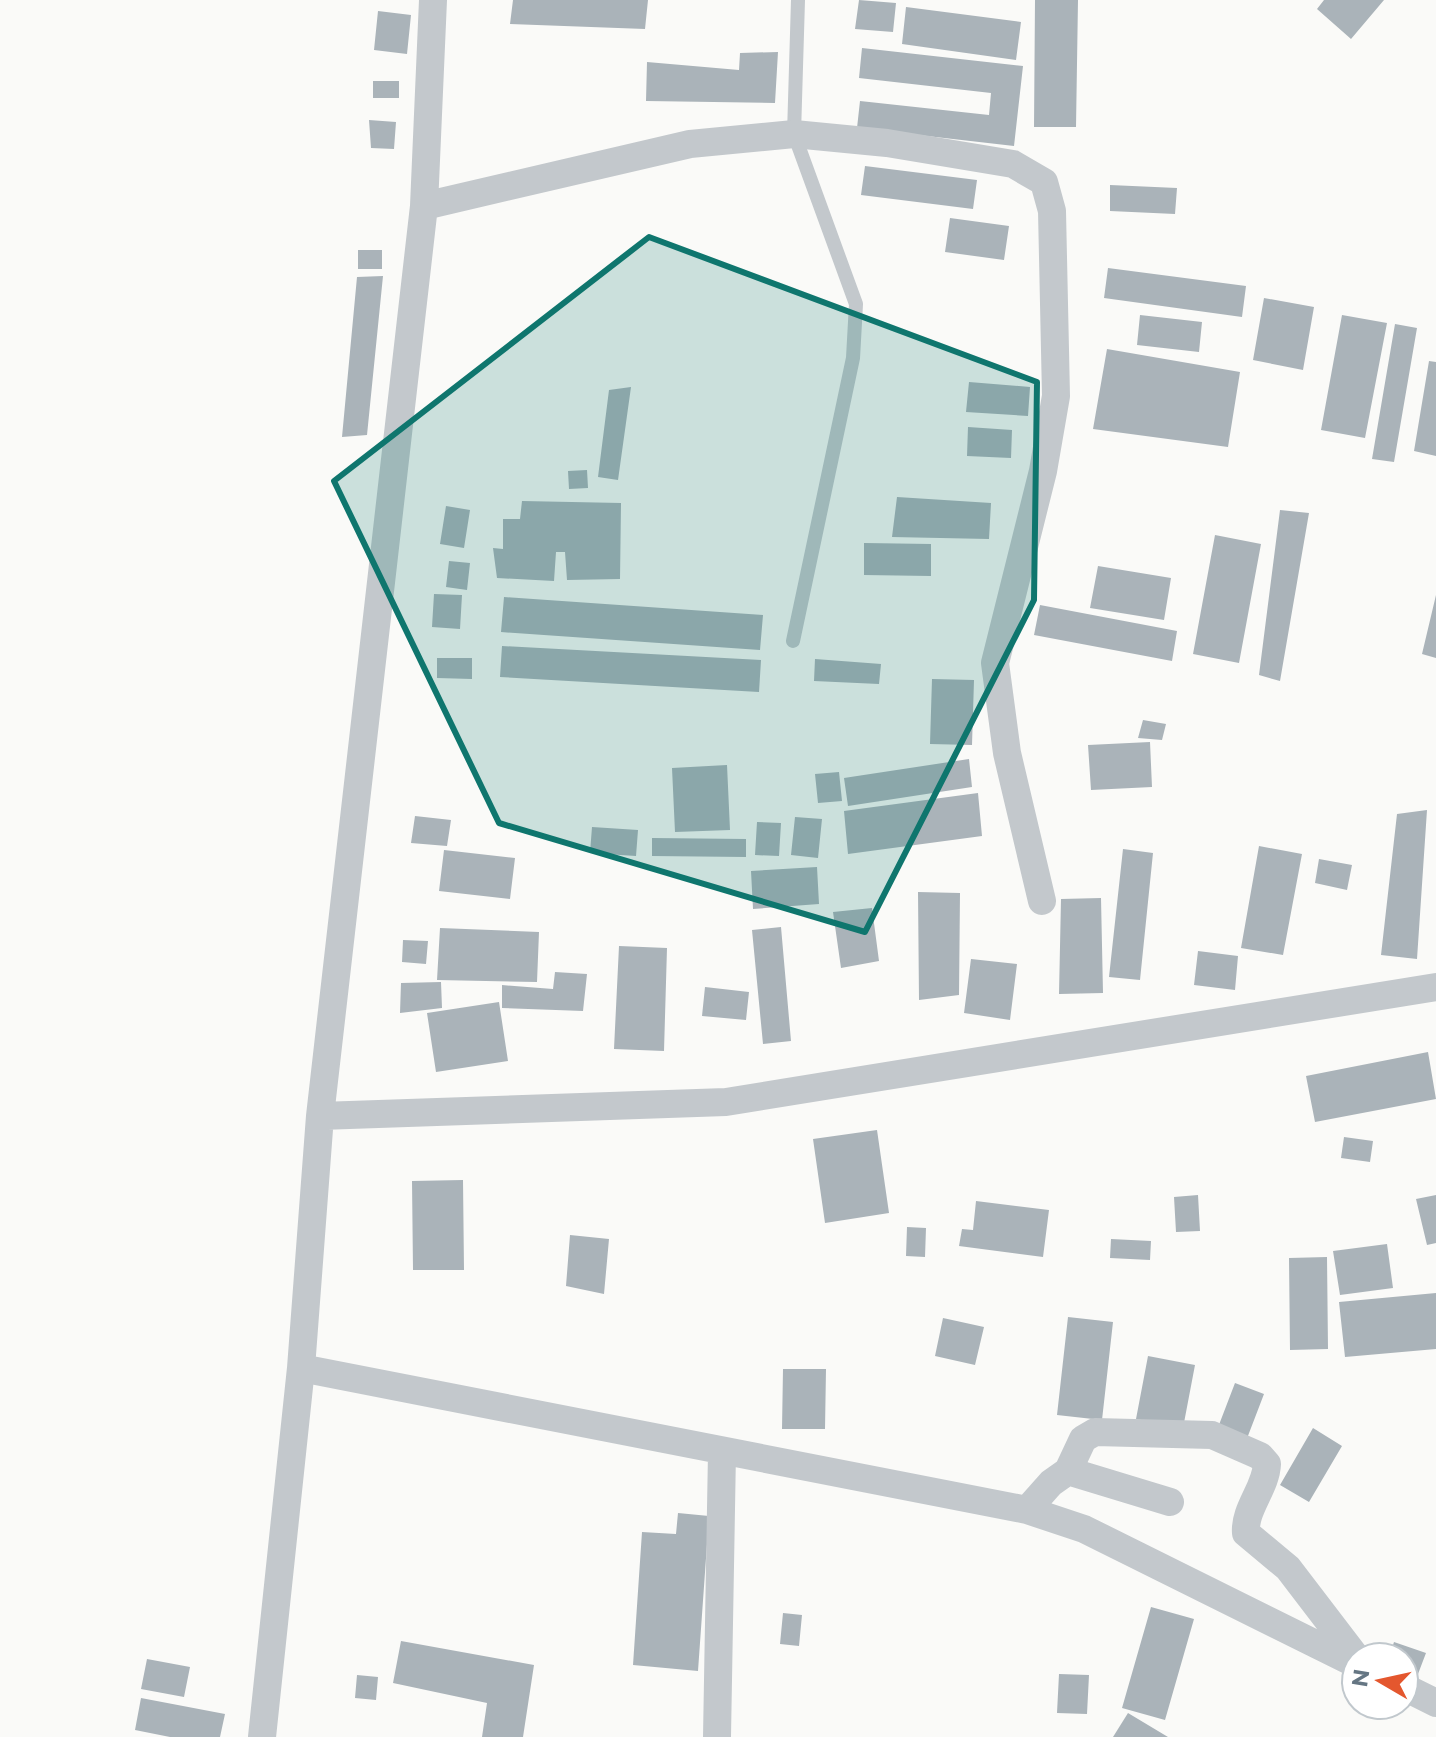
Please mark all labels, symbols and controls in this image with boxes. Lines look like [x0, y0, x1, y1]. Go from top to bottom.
north arrow [1340, 1641, 1420, 1721]
text: N [1346, 1667, 1375, 1689]

